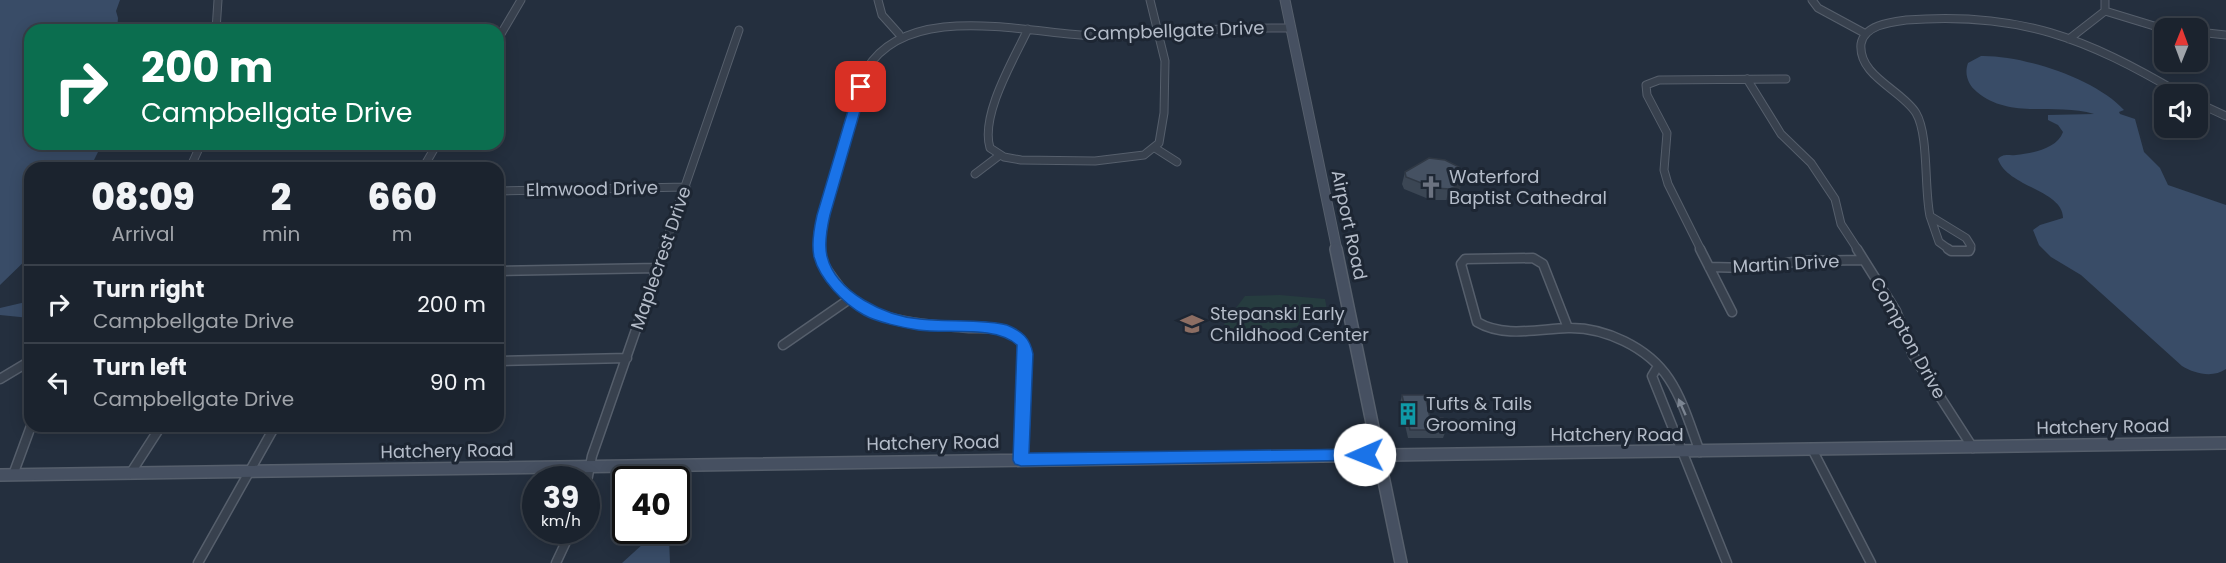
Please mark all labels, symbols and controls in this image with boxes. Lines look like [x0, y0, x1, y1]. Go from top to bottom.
street label: Campbellgate Drive [1083, 15, 1265, 46]
north arrow [2154, 18, 2208, 72]
map controls [2154, 18, 2208, 138]
text: 200 m [141, 38, 273, 97]
icon: right [42, 48, 120, 126]
pin [835, 61, 886, 112]
icon: arrive [844, 70, 877, 103]
button: sound [2154, 84, 2208, 138]
text: Campbellgate Drive [141, 94, 412, 131]
place label: Waterford Baptist Cathedral [1449, 164, 1607, 210]
street label: Airport Road [1326, 168, 1373, 282]
text: 08:09 [91, 172, 195, 223]
text: 2 [271, 172, 291, 223]
text: 660 [367, 172, 437, 223]
church icon: Waterford Baptist Cathedral [1418, 174, 1444, 200]
street label: Elmwood Drive [526, 175, 658, 202]
street label: Maplecrest Drive [624, 183, 697, 333]
text: Arrival [111, 220, 174, 248]
text: min [262, 220, 300, 248]
text: m [392, 220, 412, 248]
street label: Martin Drive [1732, 248, 1840, 279]
street label: Compton Drive [1865, 272, 1952, 403]
text: Turn right [93, 274, 204, 305]
icon: right [42, 288, 75, 321]
text: 200 m [417, 289, 486, 320]
place label: Stepanski Early Childhood Center [1210, 301, 1369, 347]
text: Campbellgate Drive [93, 307, 294, 335]
school or university icon: Stepanski Early Childhood Center [1179, 311, 1205, 337]
text: Turn left [93, 352, 187, 383]
icon: left [42, 366, 75, 399]
text: 90 m [430, 367, 486, 398]
text: Campbellgate Drive [93, 385, 294, 413]
place label: Tufts & Tails Grooming [1426, 391, 1532, 437]
one-way arrow [1677, 398, 1687, 416]
building icon: Tufts & Tails Grooming [1395, 401, 1421, 427]
street label: Hatchery Road [2036, 413, 2170, 440]
street label: Hatchery Road [1550, 422, 1684, 447]
position arrow [1333, 423, 1397, 487]
street label: Hatchery Road [866, 429, 1000, 456]
street label: Hatchery Road [380, 437, 514, 464]
speed limit sign: 40 [612, 466, 690, 544]
text: 39 [543, 476, 579, 519]
text: km/h [541, 510, 581, 531]

